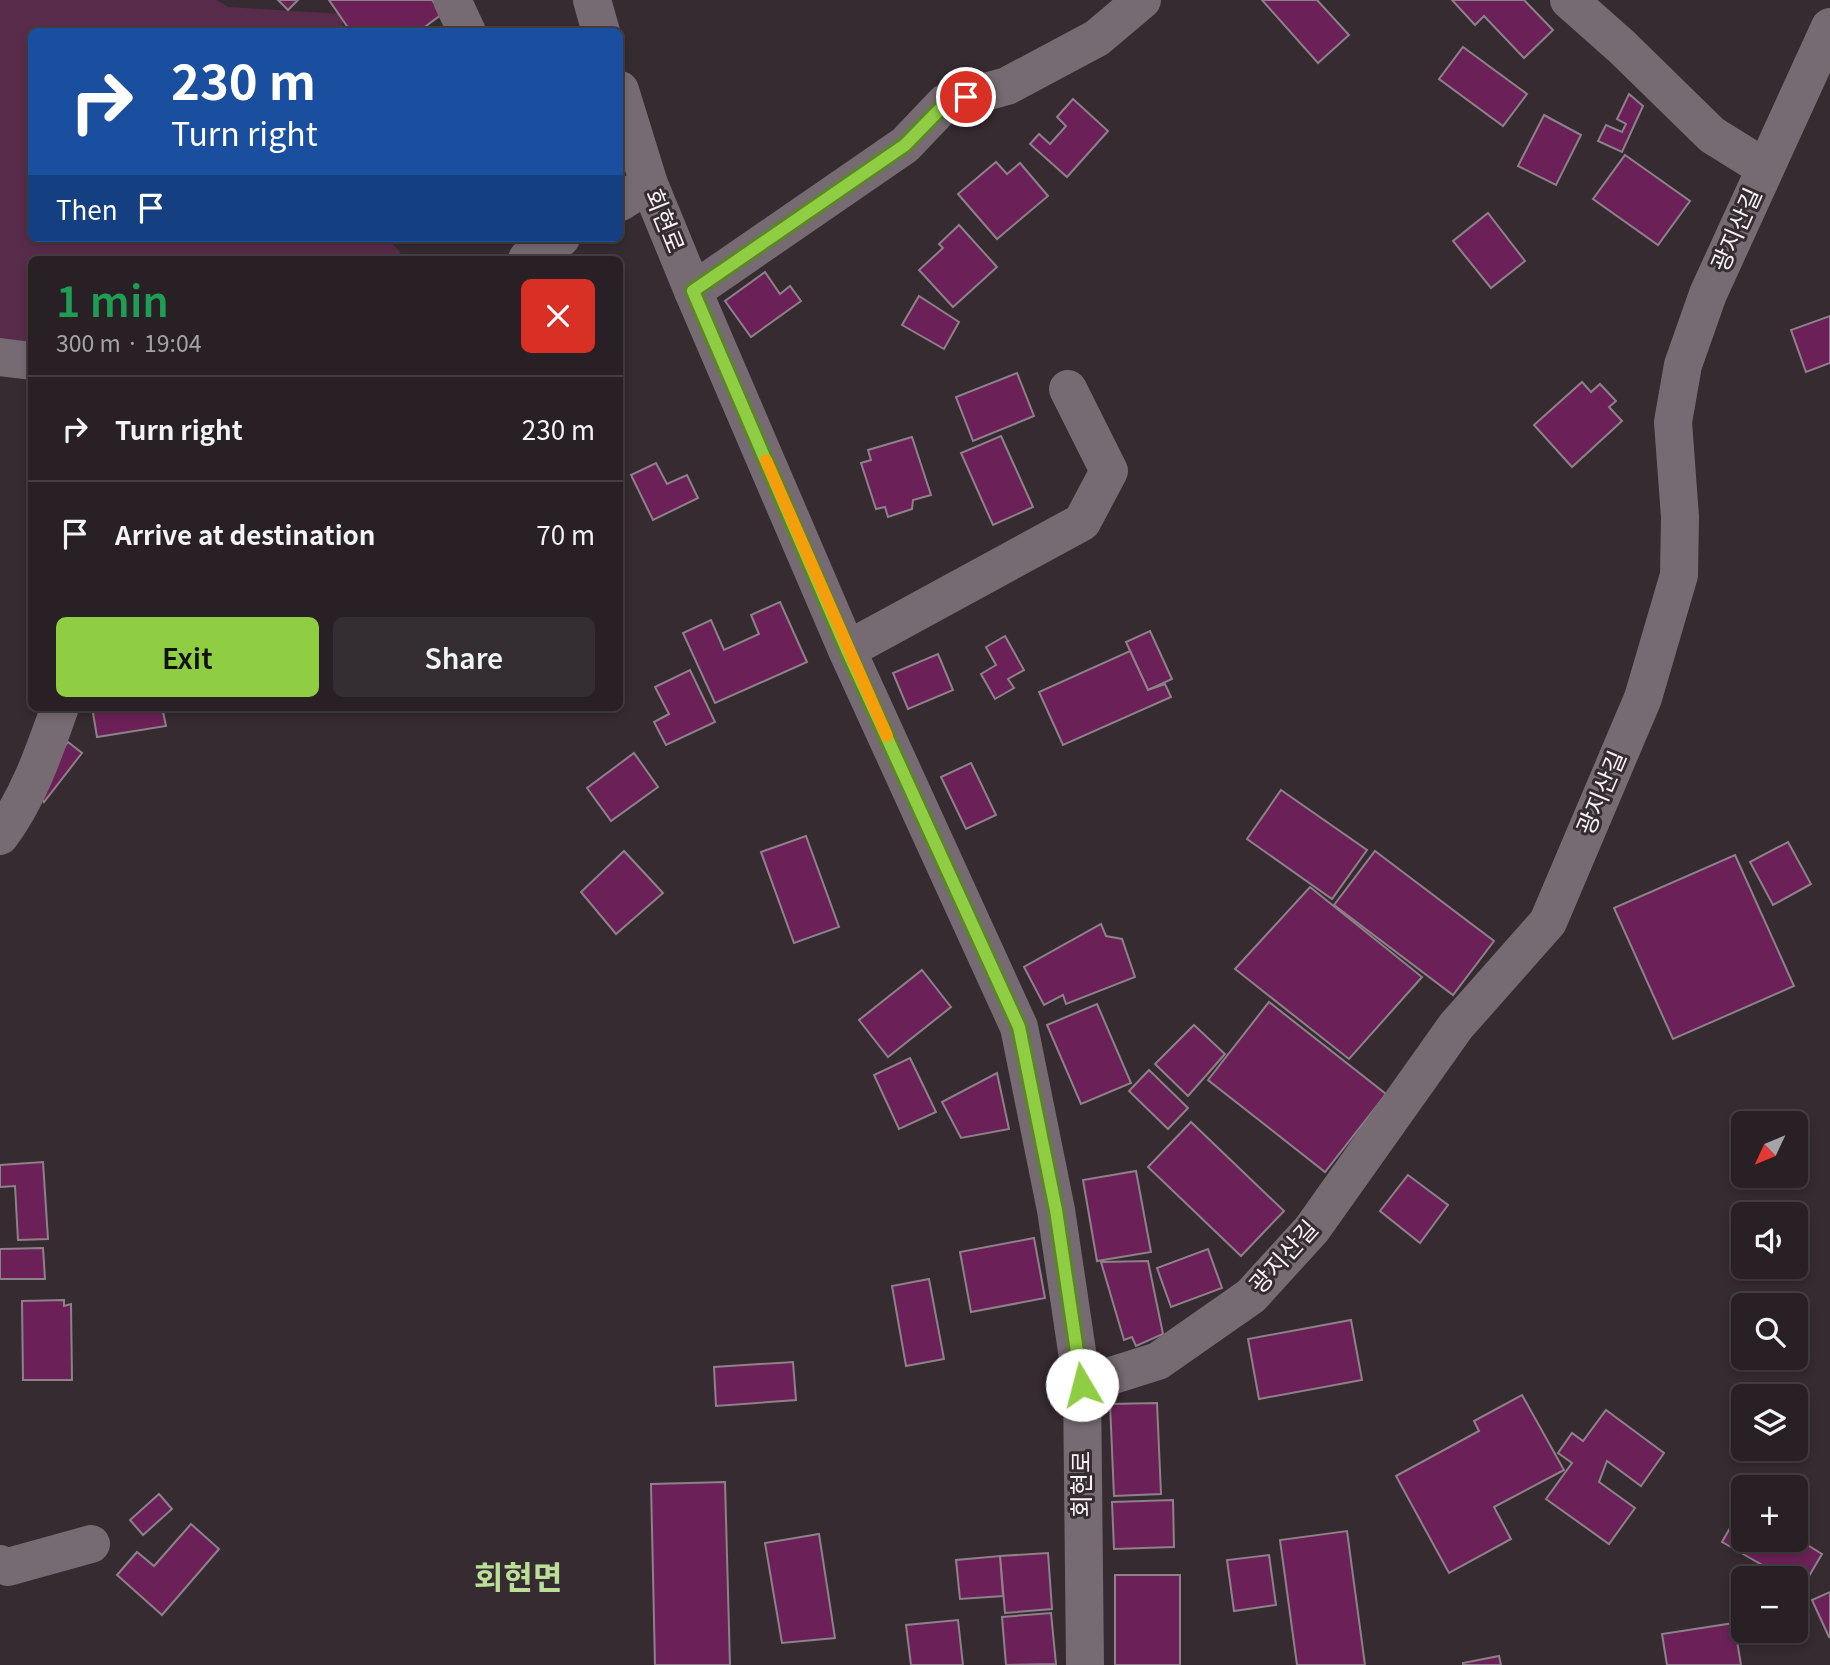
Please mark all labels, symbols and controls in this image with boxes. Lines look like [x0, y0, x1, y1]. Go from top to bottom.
text: 230 m [171, 43, 316, 114]
icon: right [56, 56, 147, 147]
pin [936, 67, 996, 127]
icon: arrive [947, 78, 985, 116]
text: Turn right [171, 109, 318, 155]
street label: 광지산길 [1701, 182, 1769, 276]
street label: 회현로 [638, 183, 695, 257]
icon: arrive [132, 189, 170, 227]
text: Then [56, 190, 118, 227]
text: 1 min [56, 268, 169, 329]
button: close [521, 279, 595, 353]
text: 300 m · 19:04 [56, 325, 201, 359]
icon: right [56, 410, 94, 448]
text: Turn right [115, 410, 243, 447]
text: 230 m [522, 410, 595, 447]
icon: arrive [56, 515, 94, 553]
text: Arrive at destination [115, 515, 376, 552]
text: 70 m [536, 515, 595, 552]
button: Exit [56, 617, 319, 697]
button: Share [333, 617, 595, 697]
street label: 광지산길 [1566, 745, 1633, 840]
north arrow [1731, 1111, 1808, 1188]
map controls [1731, 1111, 1808, 1643]
button: sound [1731, 1202, 1808, 1279]
street label: 광지산길 [1240, 1211, 1325, 1300]
button: search [1731, 1293, 1808, 1370]
position arrow [1045, 1348, 1119, 1422]
button: layers [1731, 1384, 1808, 1461]
street label: 회현로 [1062, 1451, 1097, 1517]
button: + [1731, 1475, 1808, 1552]
district label: 회현면 [474, 1552, 562, 1598]
button: − [1731, 1566, 1808, 1643]

